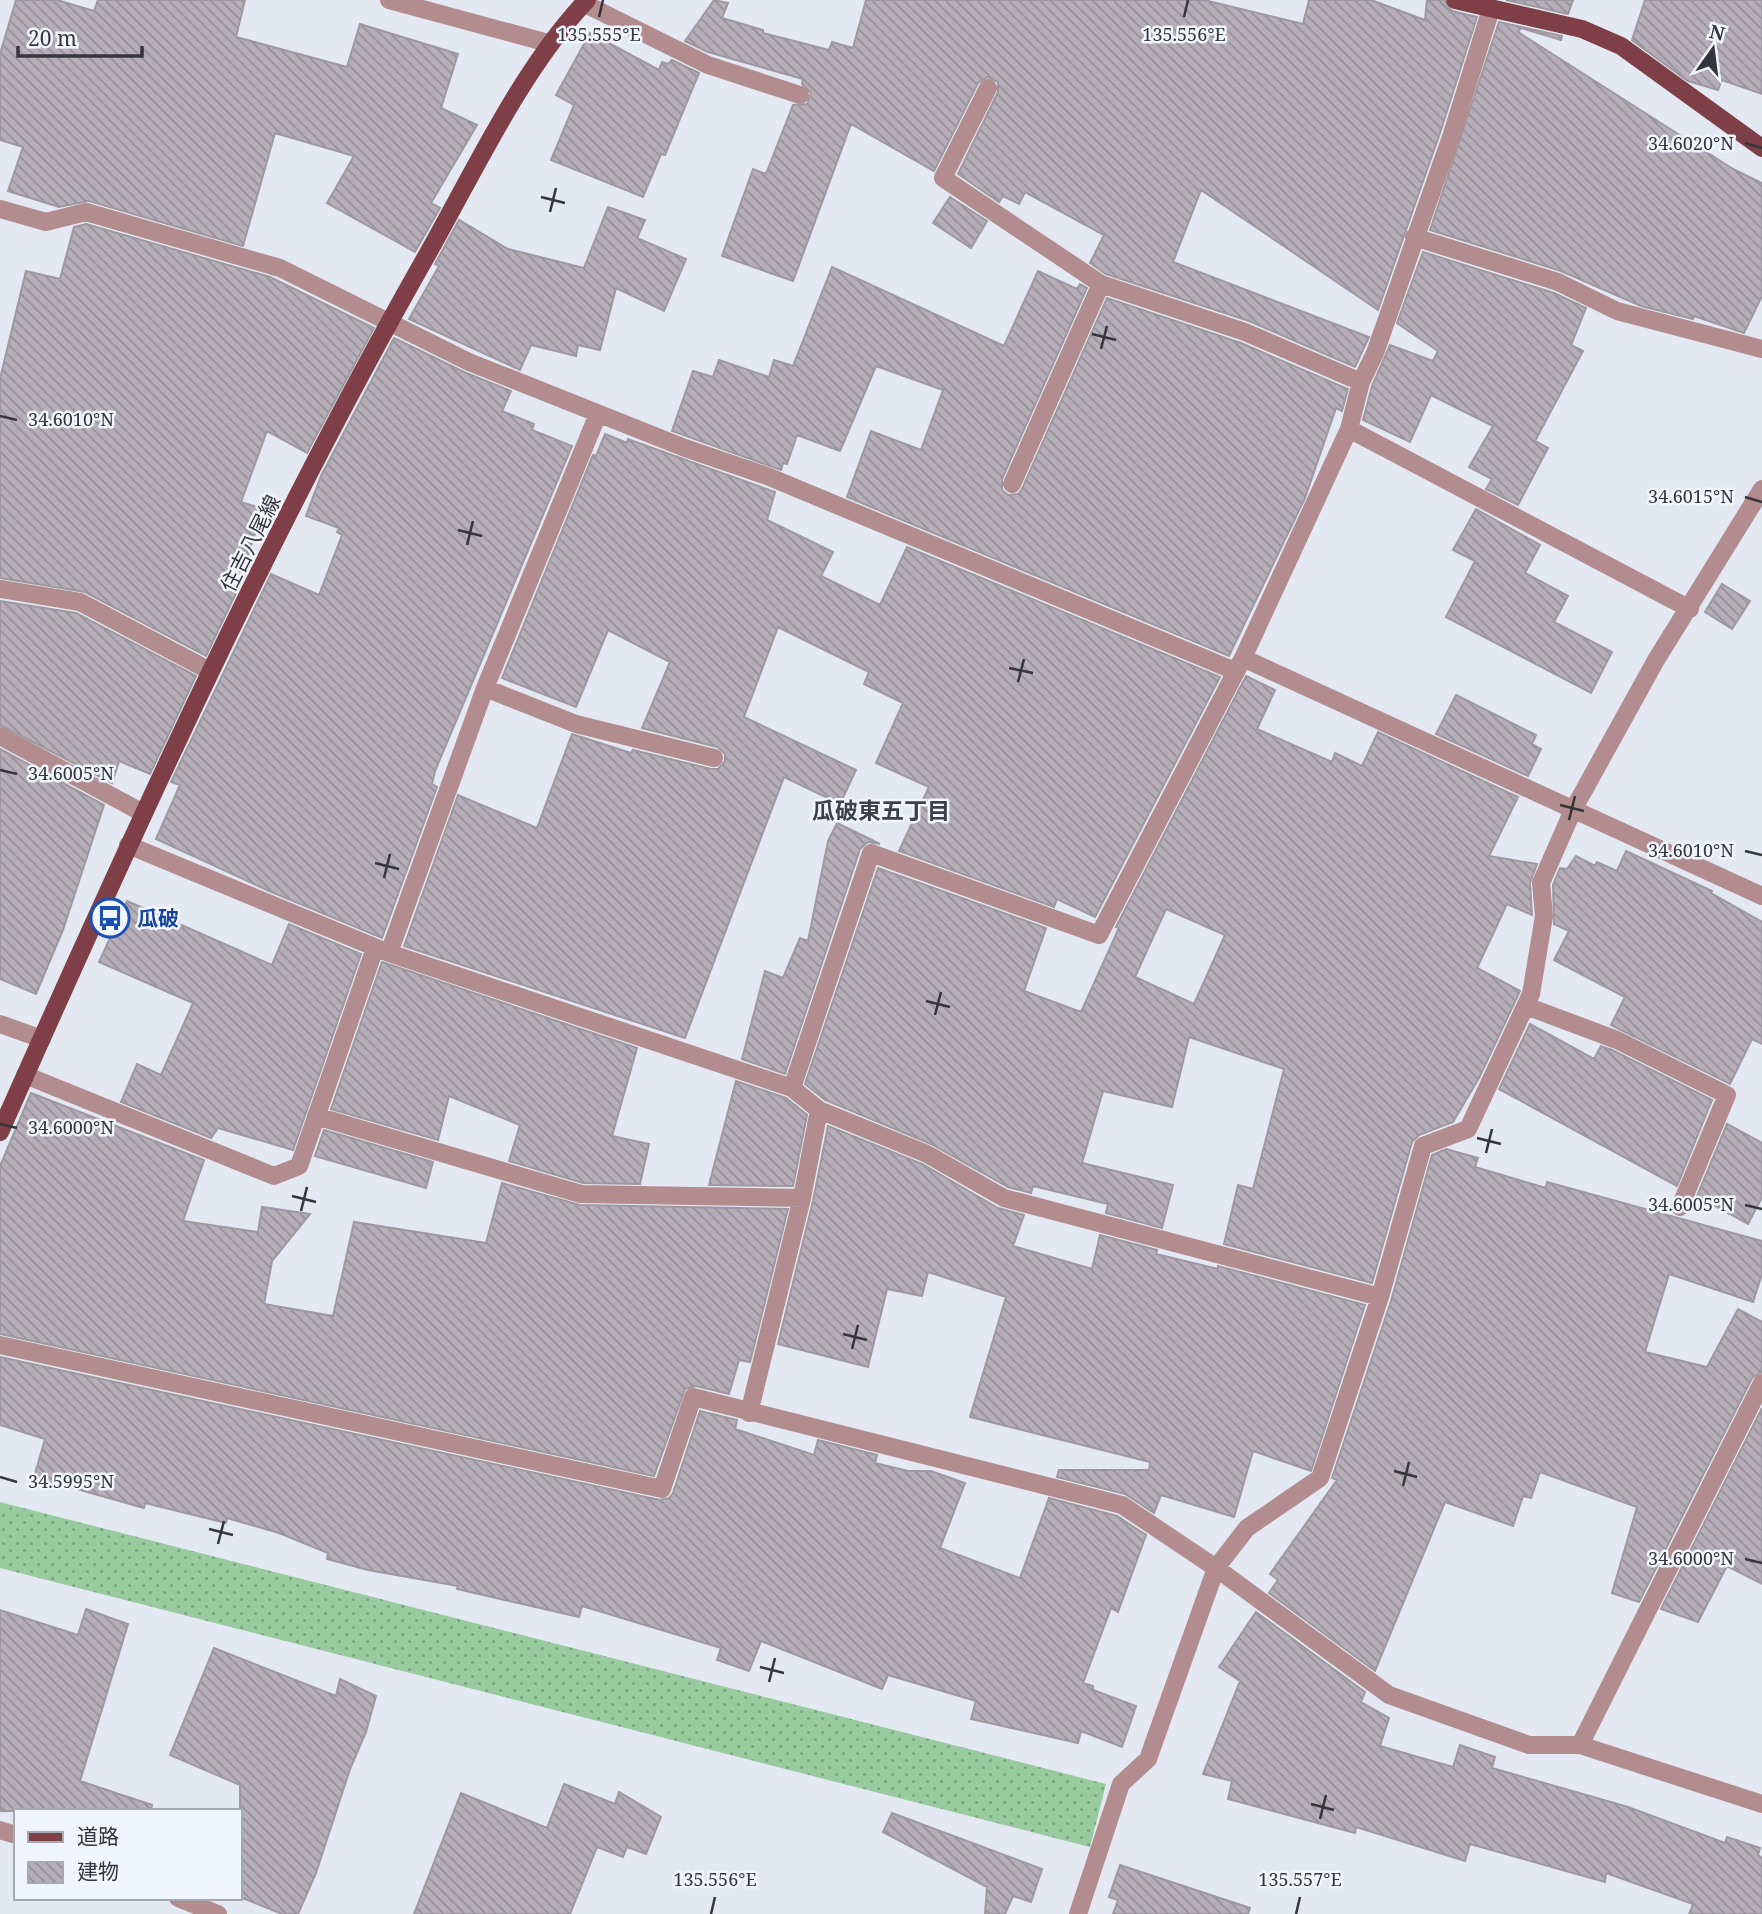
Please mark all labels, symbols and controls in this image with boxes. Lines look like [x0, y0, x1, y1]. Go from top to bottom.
scale bar [18, 14, 142, 58]
north arrow [1678, 14, 1748, 84]
text: N [1707, 18, 1728, 47]
text: 135.555°E [557, 22, 641, 46]
text: 135.556°E [1142, 22, 1226, 46]
text: 20 m [28, 24, 77, 52]
text: 34.6020°N [1648, 131, 1734, 155]
text: 34.6010°N [28, 407, 114, 431]
text: 34.6015°N [1648, 484, 1734, 508]
street label: 住吉八尾線 [214, 490, 286, 596]
text: 34.6005°N [28, 761, 114, 785]
district label: 瓜破東五丁目 [812, 794, 950, 826]
text: 34.6010°N [1648, 838, 1734, 862]
bus stop icon: 瓜破 [89, 897, 131, 939]
place label: 瓜破 [137, 904, 179, 932]
text: 34.6000°N [28, 1115, 114, 1139]
text: 34.6005°N [1648, 1192, 1734, 1216]
text: 34.5995°N [28, 1469, 114, 1493]
text: 34.6000°N [1648, 1546, 1734, 1570]
legend [14, 1809, 242, 1900]
text: 道路 [77, 1822, 119, 1850]
text: 建物 [77, 1857, 119, 1885]
text: 135.556°E [673, 1867, 757, 1891]
text: 135.557°E [1258, 1867, 1342, 1891]

